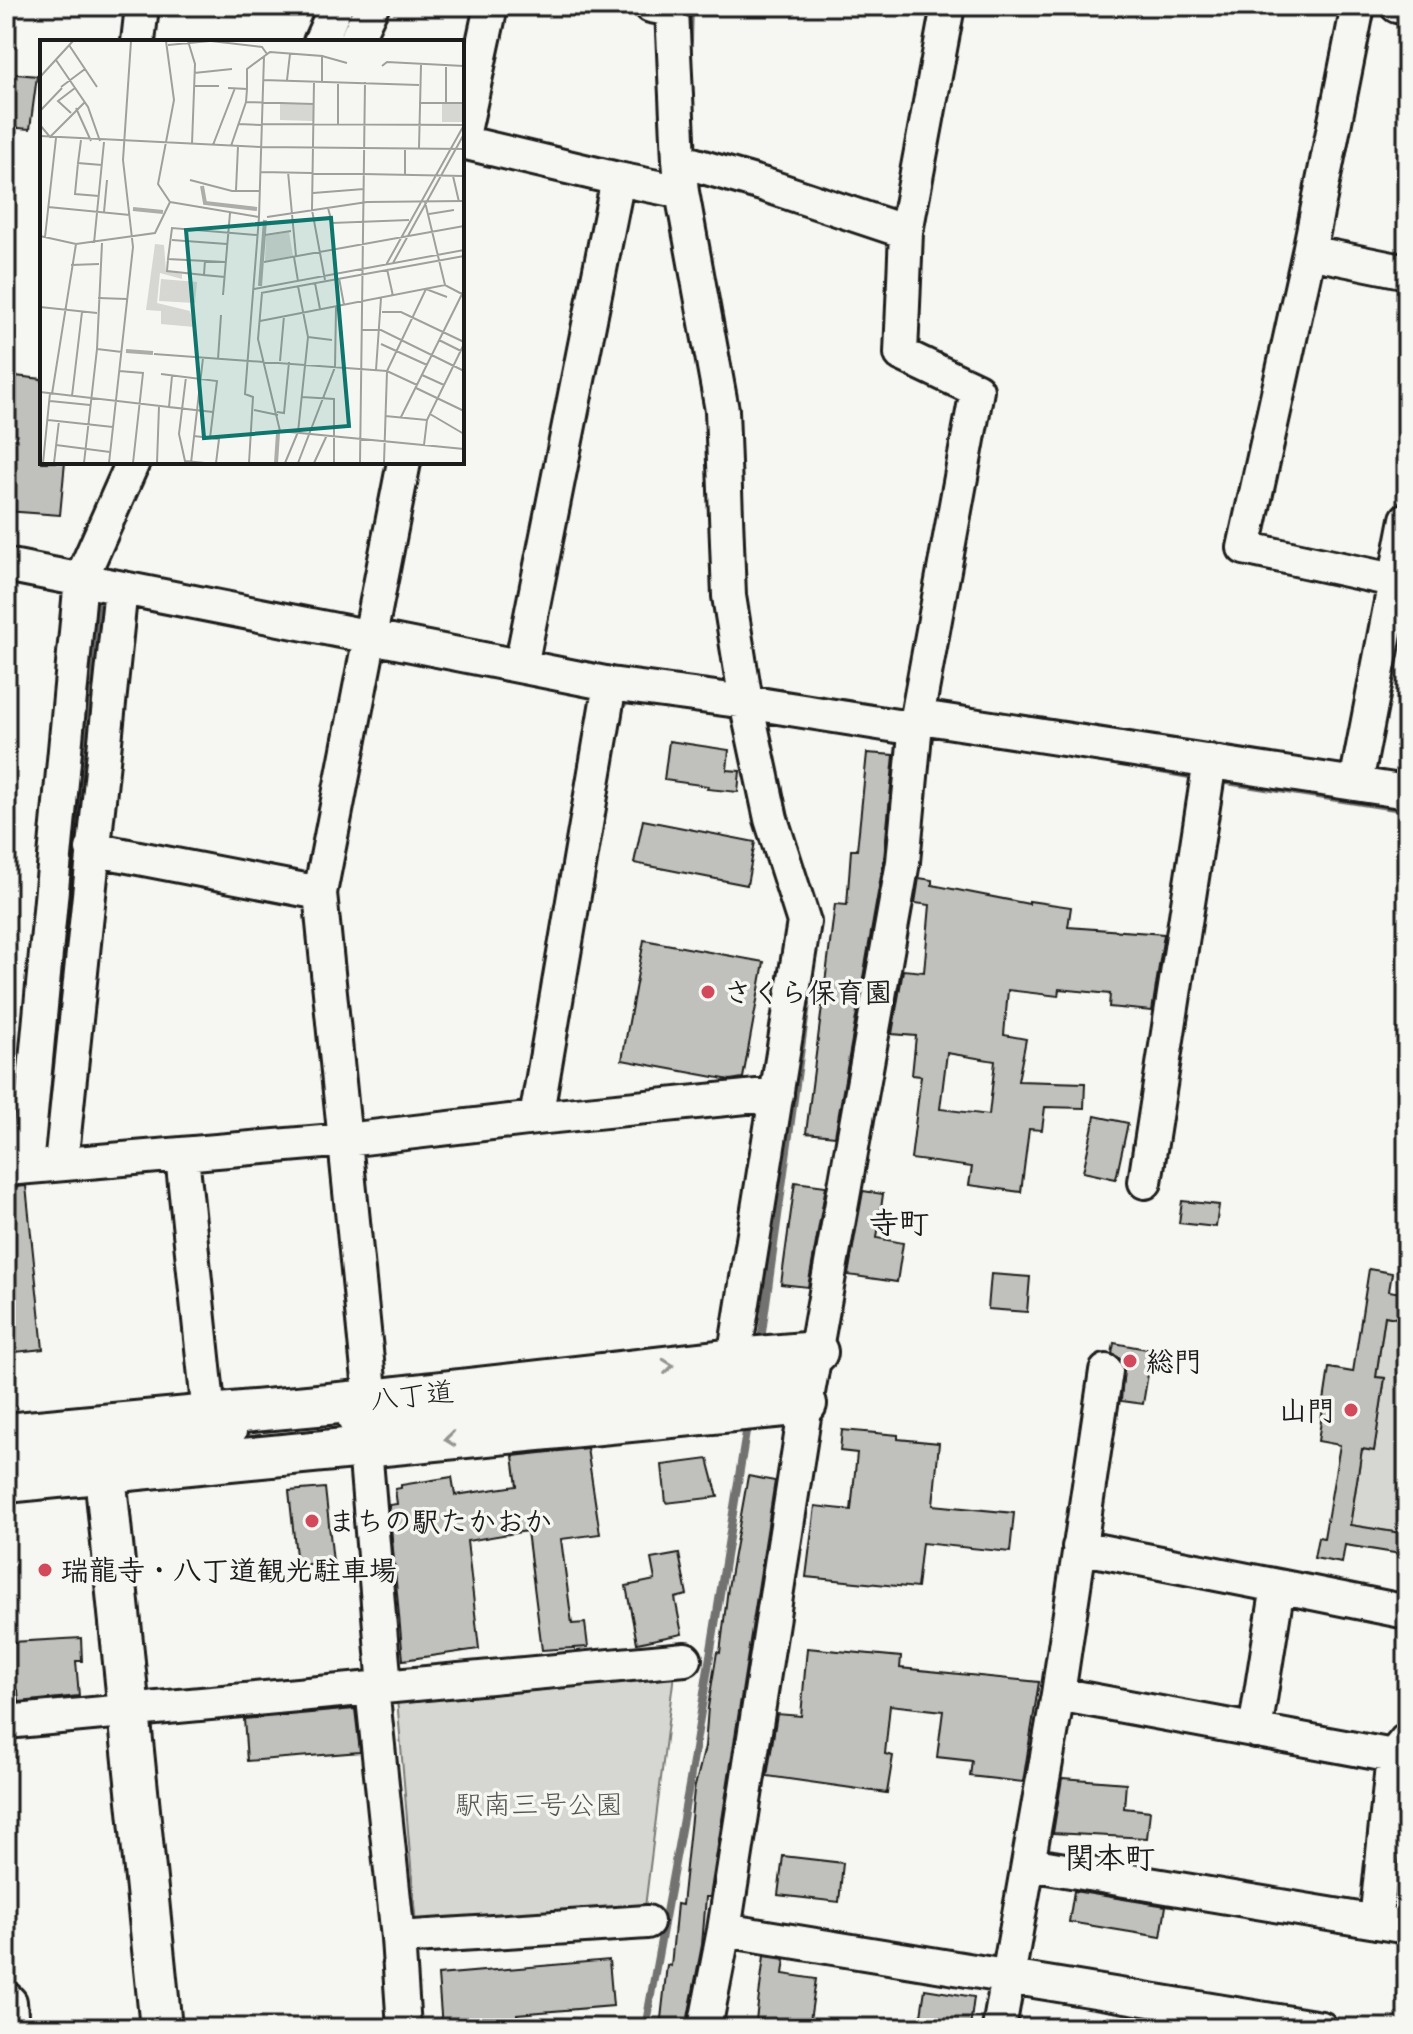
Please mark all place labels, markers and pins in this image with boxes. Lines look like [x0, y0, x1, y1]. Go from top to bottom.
place label: さくら保育園 [724, 973, 892, 1011]
marker: さくら保育園 [699, 983, 717, 1001]
place label: 総門 [1146, 1342, 1202, 1380]
marker: 総門 [1121, 1352, 1139, 1370]
place label: 山門 [1279, 1391, 1335, 1429]
marker: 山門 [1342, 1401, 1360, 1419]
place label: まちの駅たかおか [328, 1502, 552, 1540]
marker: まちの駅たかおか [303, 1512, 321, 1530]
place label: 瑞龍寺・八丁道観光駐車場 [61, 1551, 397, 1589]
marker: 瑞龍寺・八丁道観光駐車場 [36, 1561, 54, 1579]

